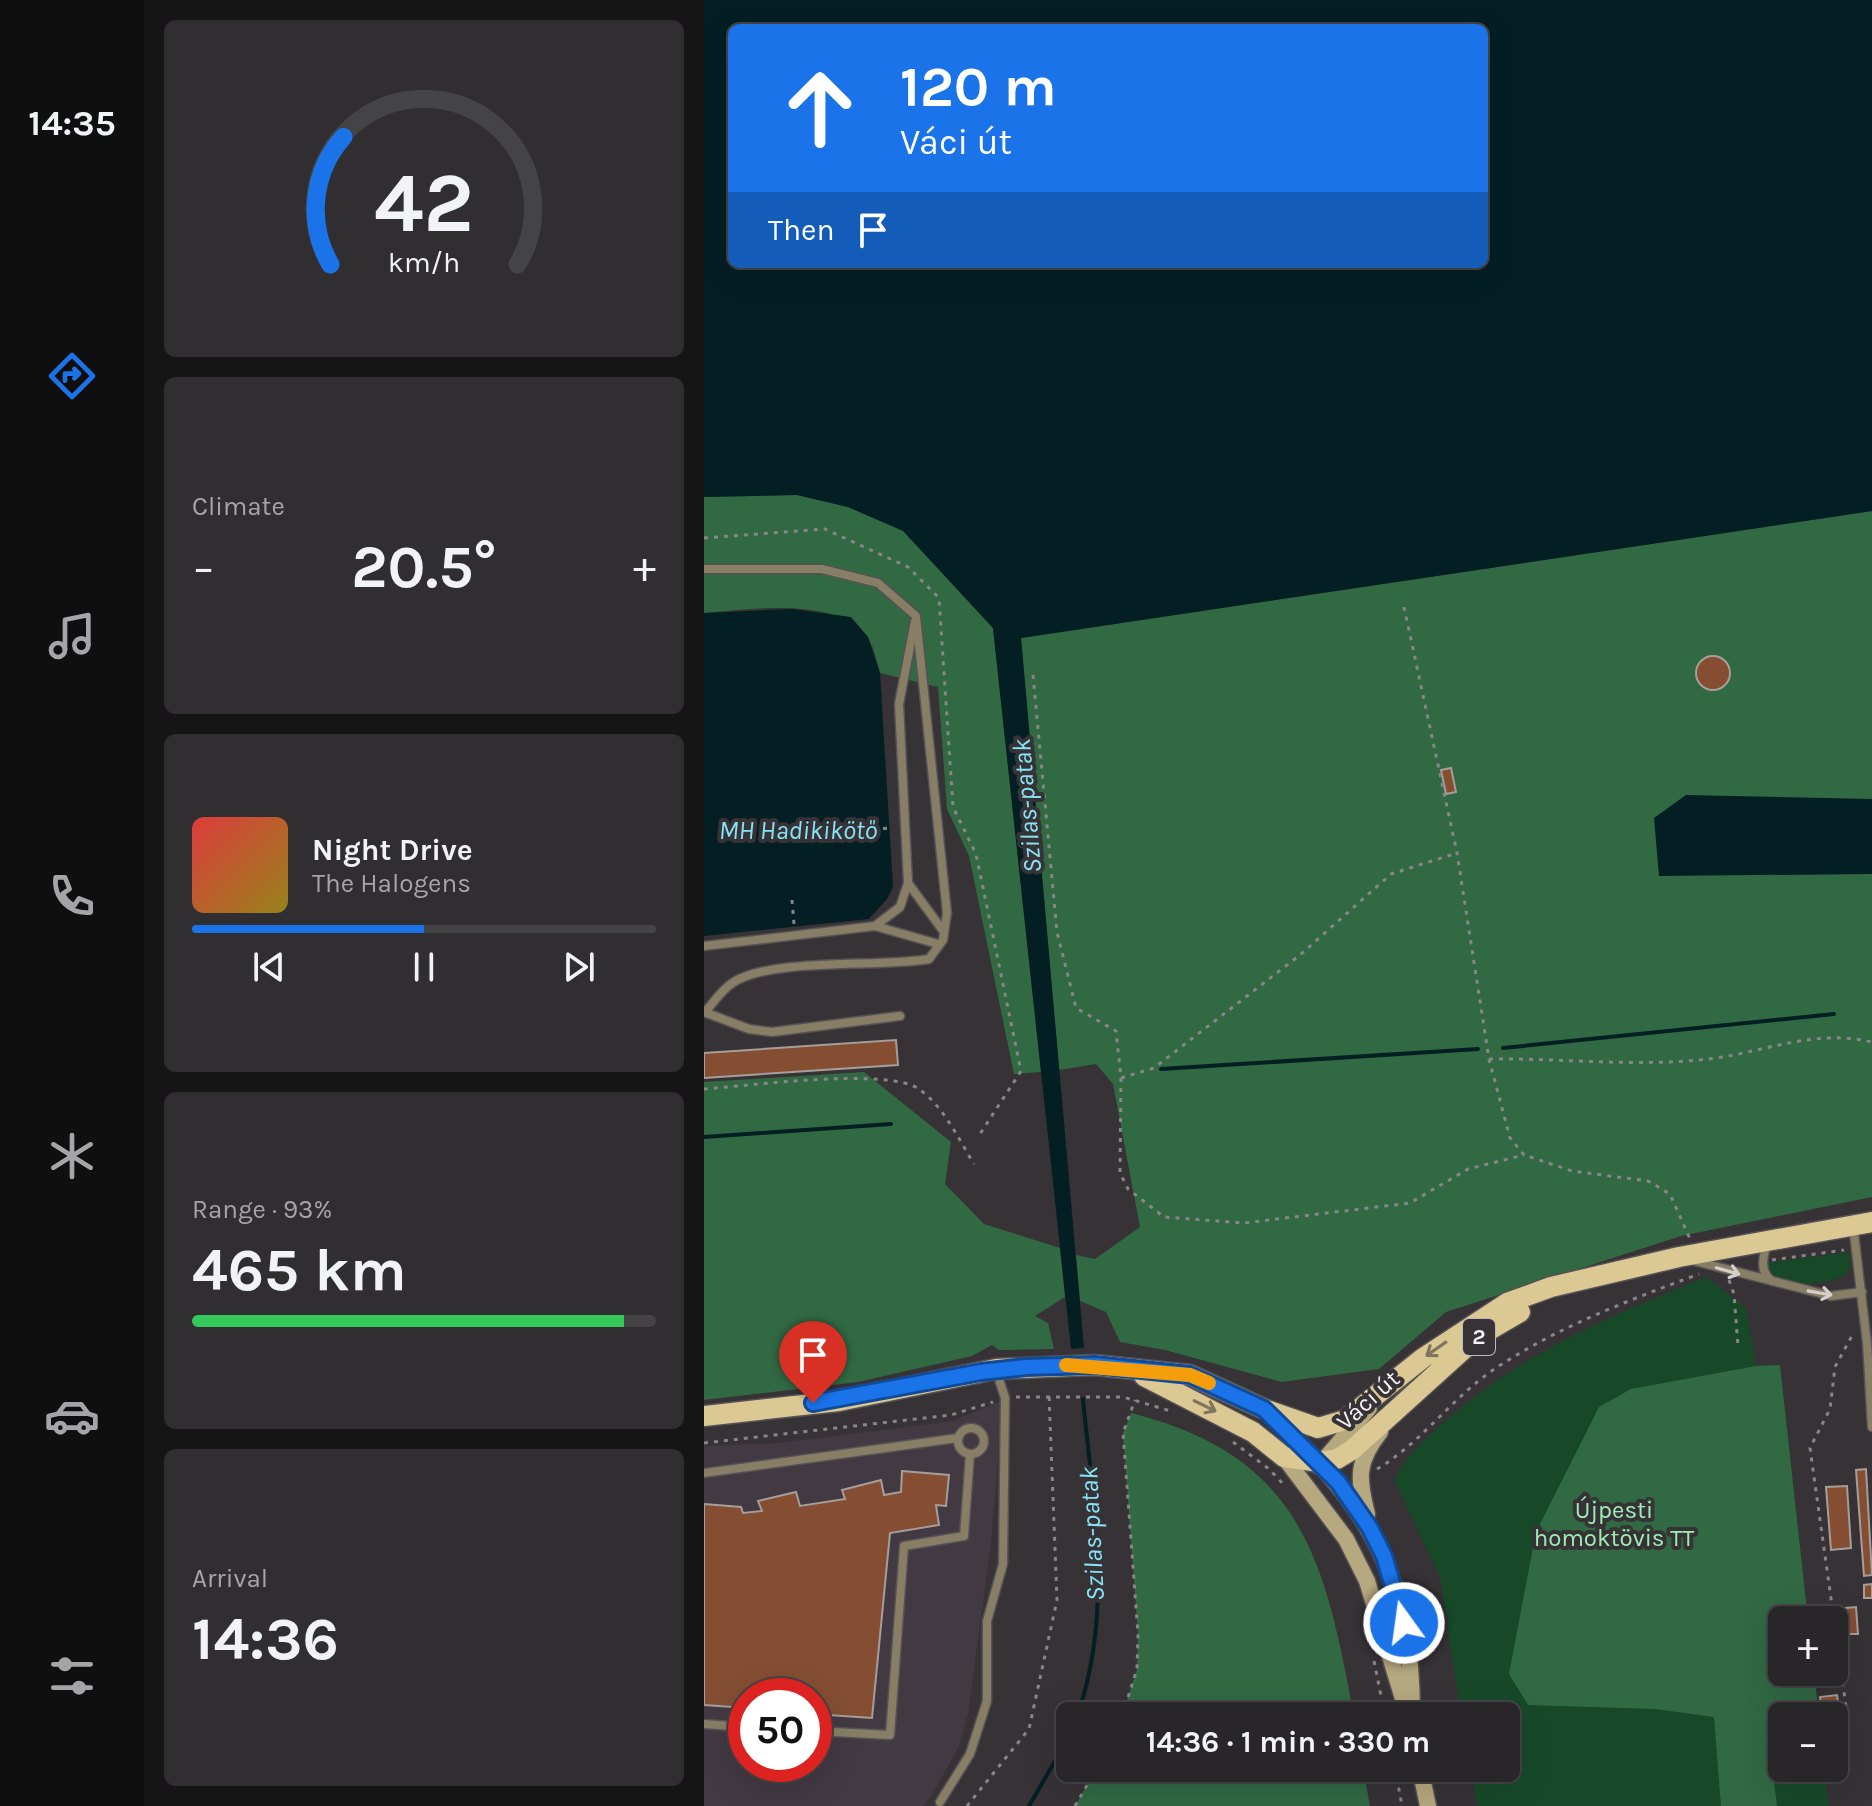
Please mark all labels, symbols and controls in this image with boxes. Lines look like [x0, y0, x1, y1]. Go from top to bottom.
text: 120 m [900, 54, 1057, 119]
icon: ahead [768, 56, 872, 160]
text: 14:35 [28, 102, 116, 144]
text: Váci út [900, 121, 1012, 163]
text: 42 [374, 154, 474, 251]
icon: arrive [851, 208, 895, 252]
text: Then [768, 212, 835, 248]
text: km/h [388, 246, 460, 279]
icon: directions [44, 348, 100, 404]
text: Climate [192, 491, 285, 522]
text: 20.5° [351, 532, 497, 602]
text: − [192, 542, 215, 593]
text: + [633, 542, 656, 593]
icon: music [44, 608, 100, 664]
water label: Szilas-patak [1006, 737, 1048, 874]
water label: MH Hadikikötő [719, 815, 877, 846]
text: Night Drive [312, 832, 473, 868]
icon: phone [44, 868, 100, 924]
text: The Halogens [312, 868, 471, 899]
icon: previous [247, 945, 291, 989]
icon: pause [402, 945, 446, 989]
icon: next [557, 945, 601, 989]
icon: climate [44, 1128, 100, 1184]
text: Range · 93% [192, 1194, 332, 1225]
text: 465 km [192, 1235, 407, 1305]
one-way arrow [1714, 1264, 1740, 1279]
one-way arrow [1806, 1286, 1832, 1301]
road number: 2 [1463, 1319, 1495, 1355]
pin [779, 1321, 847, 1403]
icon: arrive [791, 1333, 835, 1377]
one-way arrow [1425, 1341, 1447, 1357]
street label: Váci út [1331, 1365, 1405, 1435]
icon: car [44, 1388, 100, 1444]
one-way arrow [1192, 1399, 1216, 1414]
water label: Szilas-patak [1073, 1465, 1111, 1602]
park label: Újpesti homoktövis TT [1534, 1495, 1694, 1552]
text: Arrival [192, 1563, 268, 1594]
position arrow [1362, 1581, 1446, 1665]
text: 14:36 [192, 1604, 339, 1674]
map controls [1768, 1606, 1848, 1782]
button: + [1768, 1606, 1848, 1686]
icon: filters [44, 1648, 100, 1704]
speed limit sign: 50 [728, 1678, 832, 1782]
button: − [1768, 1702, 1848, 1782]
text: 14:36 · 1 min · 330 m [1146, 1724, 1430, 1760]

